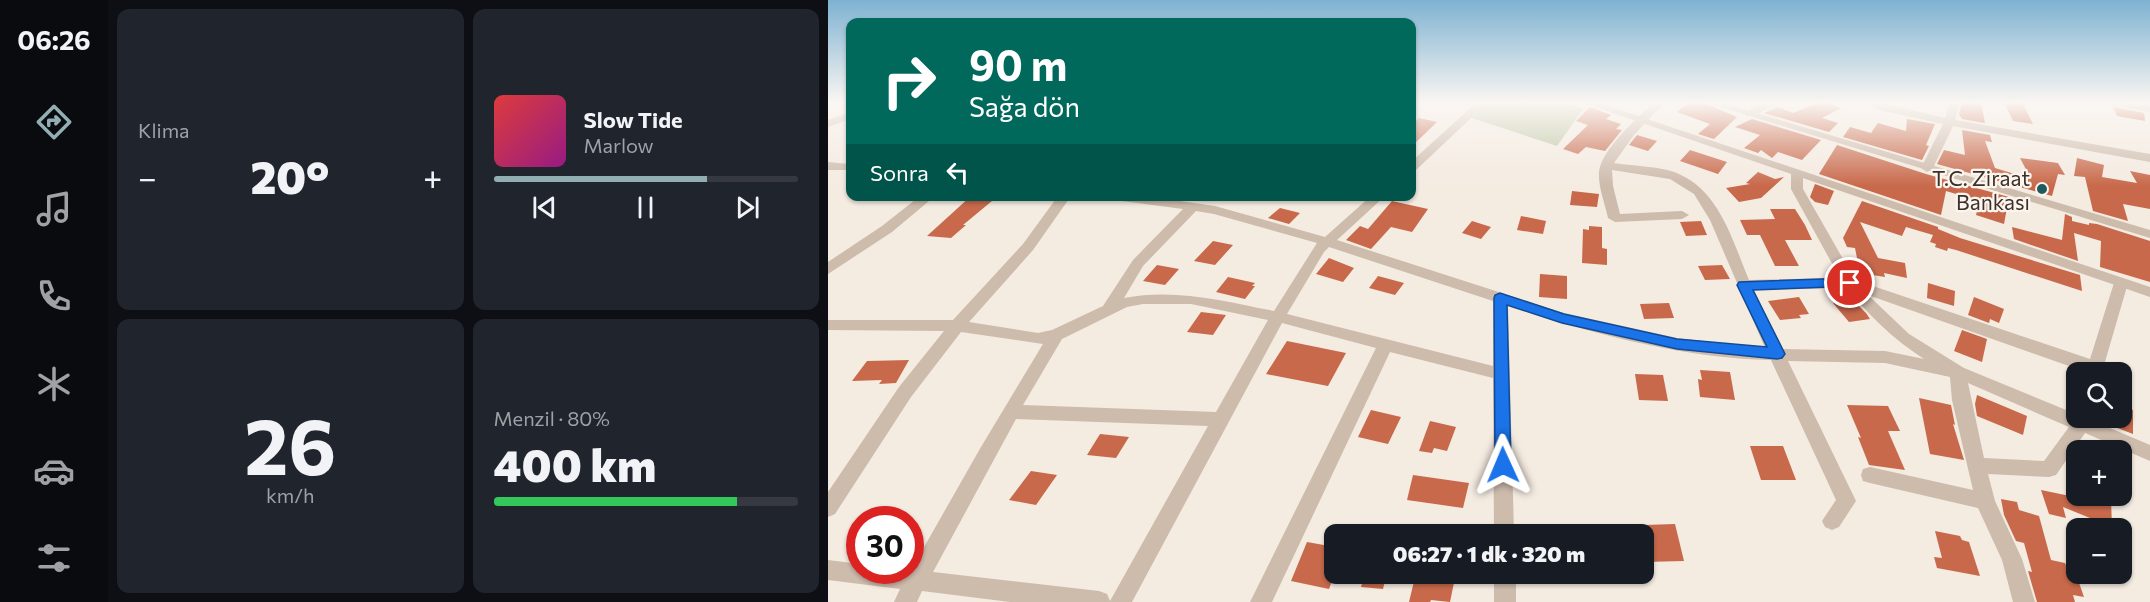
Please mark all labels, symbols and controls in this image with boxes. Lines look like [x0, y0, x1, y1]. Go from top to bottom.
text: 06:26 [17, 23, 91, 56]
text: 90 m [969, 38, 1068, 90]
icon: right [870, 42, 948, 120]
text: Sağa dön [969, 90, 1080, 123]
icon: directions [33, 101, 75, 143]
text: Slow Tide [584, 106, 683, 133]
text: Klima [138, 118, 190, 142]
text: Marlow [584, 133, 654, 157]
text: 20° [250, 148, 329, 203]
text: − [138, 156, 157, 197]
text: + [423, 156, 443, 197]
icon: left [941, 156, 974, 189]
text: Sonra [870, 159, 929, 186]
place label: T.C. Ziraat Bankası [1932, 165, 2030, 214]
marker: T.C. Ziraat Bankası [2035, 182, 2049, 196]
icon: music [33, 188, 75, 230]
icon: previous [528, 191, 561, 224]
icon: pause [629, 191, 662, 224]
icon: next [731, 191, 764, 224]
pin [1824, 257, 1875, 308]
icon: arrive [1833, 266, 1866, 299]
icon: phone [33, 275, 75, 317]
map controls [2066, 362, 2132, 584]
button: search [2066, 362, 2132, 428]
icon: climate [33, 363, 75, 405]
text: 26 [244, 396, 336, 491]
text: Menzil · 80% [494, 406, 610, 430]
position arrow [1471, 433, 1535, 497]
text: 400 km [494, 436, 656, 491]
button: + [2066, 440, 2132, 506]
icon: car [33, 450, 75, 492]
text: km/h [266, 483, 315, 507]
speed limit sign: 30 [846, 506, 924, 584]
button: − [2066, 518, 2132, 584]
icon: filters [33, 537, 75, 579]
text: 06:27 · 1 dk · 320 m [1393, 540, 1585, 567]

